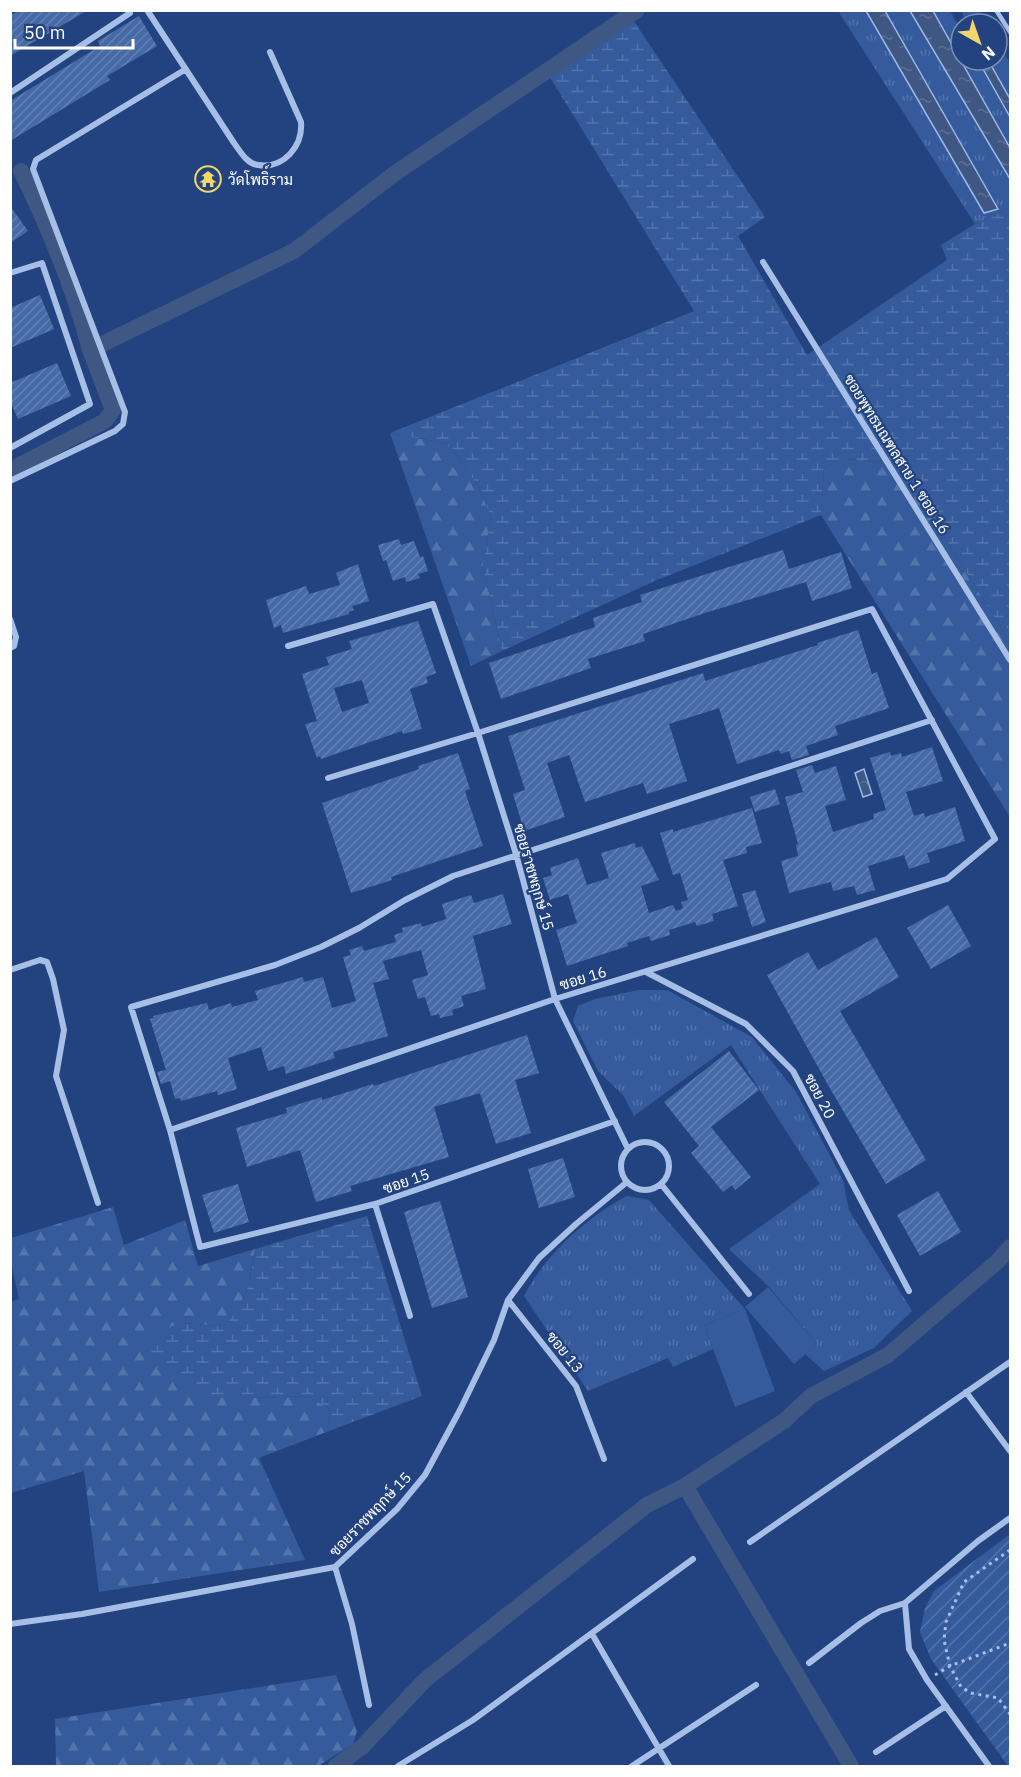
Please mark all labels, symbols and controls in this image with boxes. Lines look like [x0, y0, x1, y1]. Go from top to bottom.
scale bar [15, 12, 134, 50]
north arrow [949, 12, 1009, 72]
text: 50 m [24, 21, 66, 44]
text: N [978, 42, 1000, 65]
temple icon: วัดโพธิ์ราม [193, 164, 223, 194]
place label: วัดโพธิ์ราม [228, 164, 293, 189]
street label: ซอยพุทธมณฑลสาย 1 ซอย 16 [838, 370, 954, 539]
street label: ซอยราชพฤกษ์ 15 [510, 821, 558, 933]
street label: ซอย 16 [557, 962, 609, 994]
street label: ซอย 20 [800, 1070, 840, 1122]
street label: ซอย 15 [380, 1164, 432, 1198]
street label: ซอย 13 [542, 1327, 588, 1377]
street label: ซอยราชพฤกษ์ 15 [325, 1468, 415, 1560]

